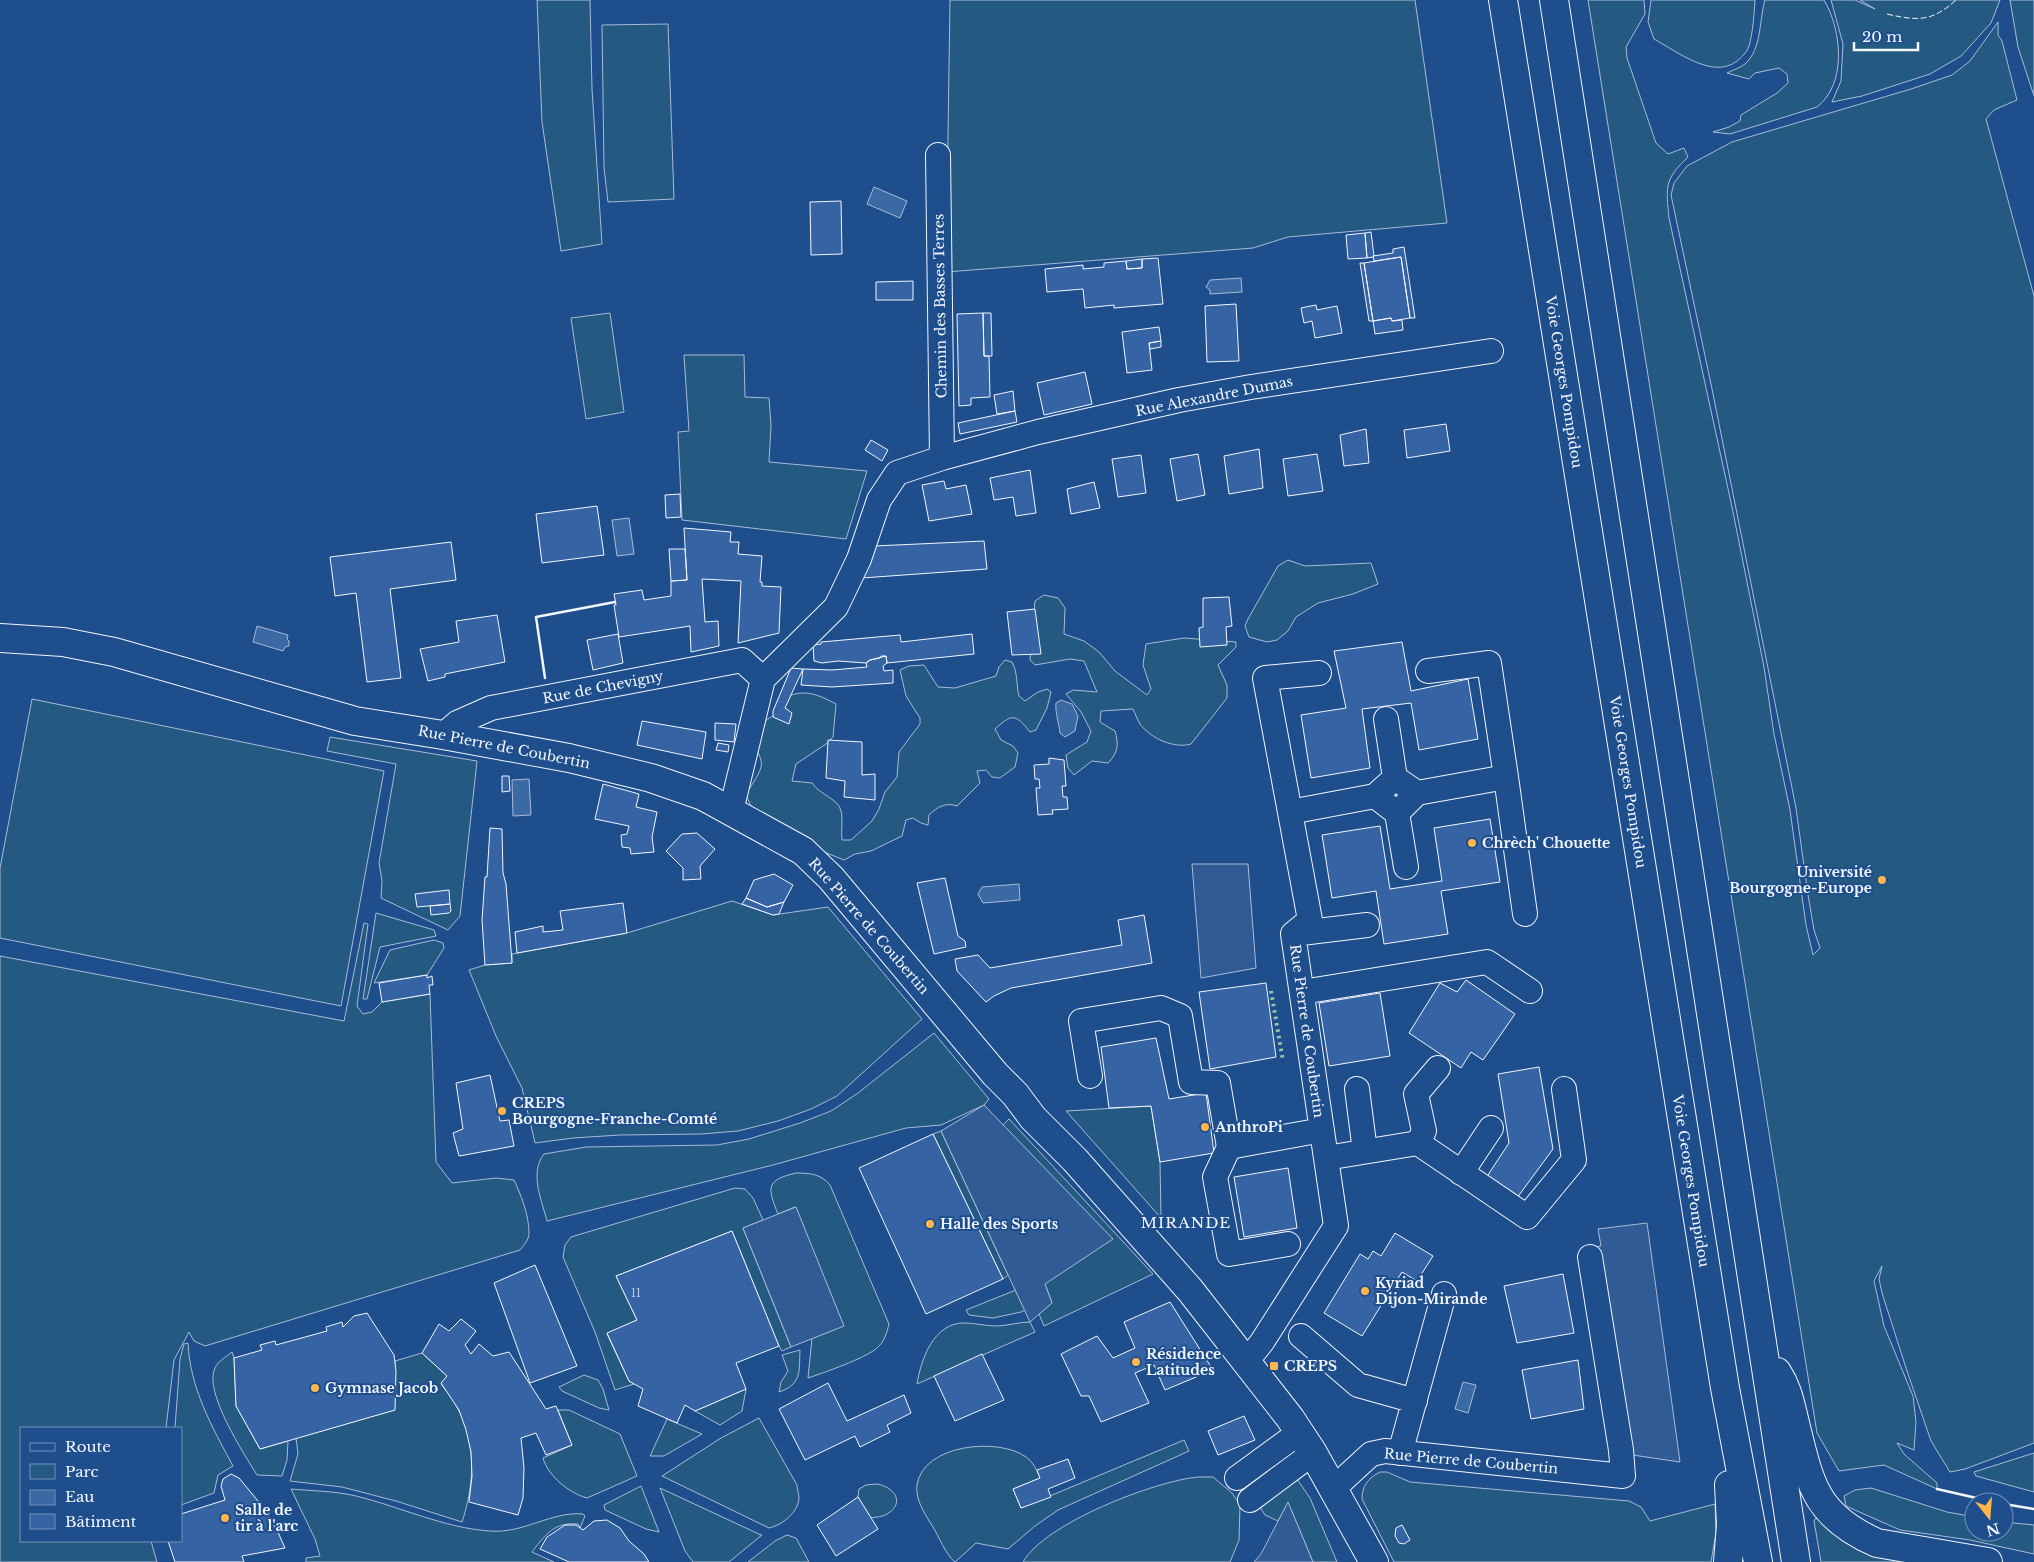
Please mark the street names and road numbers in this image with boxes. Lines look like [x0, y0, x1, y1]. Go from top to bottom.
street label: Chemin des Basses Terres [929, 214, 951, 398]
street label: Voie Georges Pompidou [1541, 294, 1587, 470]
street label: Rue Alexandre Dumas [1134, 372, 1294, 420]
street label: Rue de Chevigny [541, 666, 665, 708]
street label: Voie Georges Pompidou [1605, 694, 1651, 870]
street label: Rue Pierre de Coubertin [416, 721, 592, 773]
street label: Rue Pierre de Coubertin [805, 854, 933, 998]
street label: Rue Pierre de Coubertin [1286, 943, 1328, 1119]
street label: Voie Georges Pompidou [1668, 1093, 1714, 1269]
street label: Rue Pierre de Coubertin [1383, 1444, 1559, 1478]

